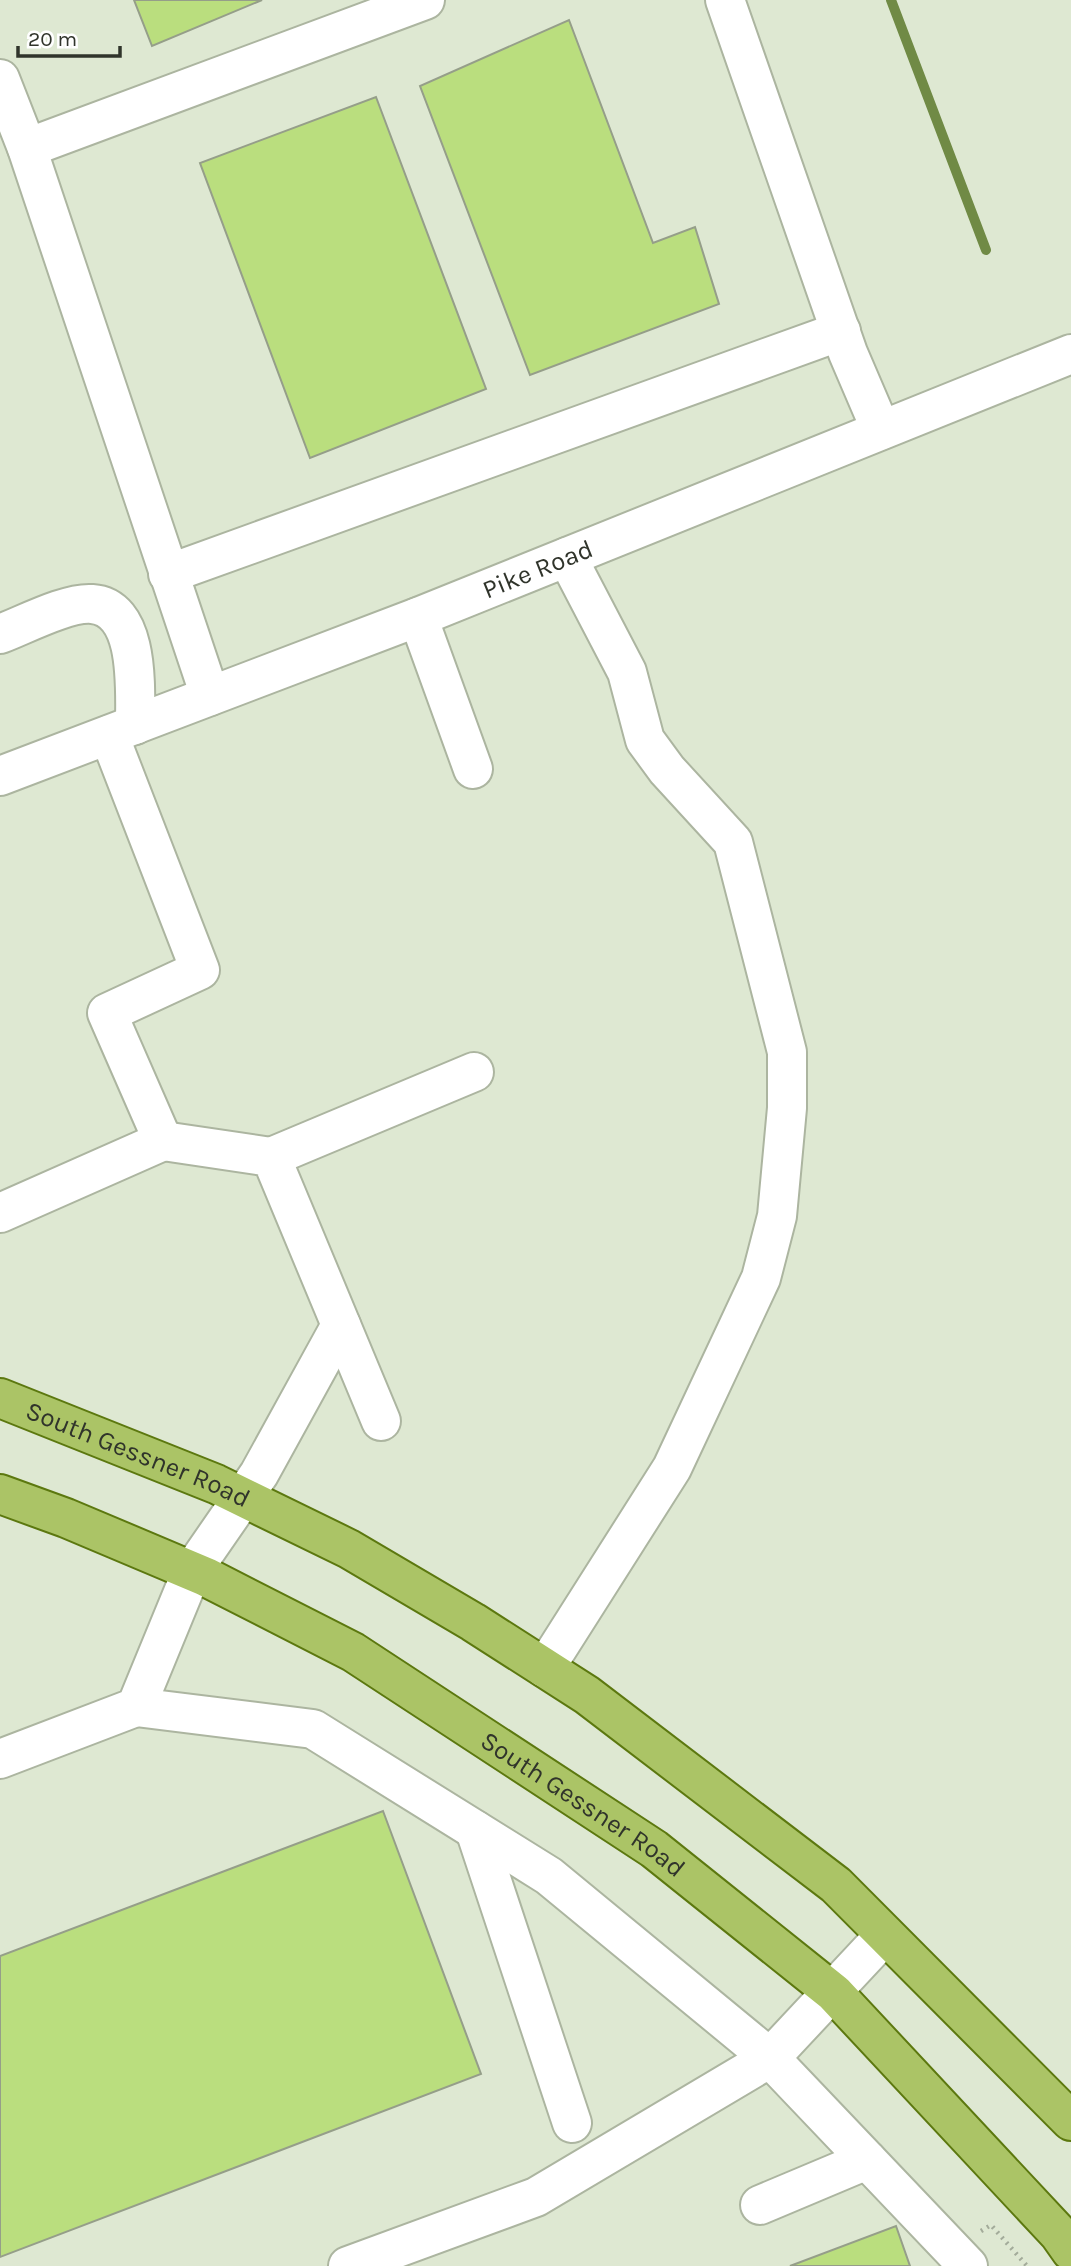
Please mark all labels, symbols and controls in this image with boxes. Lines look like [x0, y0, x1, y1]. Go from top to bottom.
scale bar [18, 14, 119, 58]
text: 20 m [28, 27, 77, 51]
street label: Pike Road [478, 533, 597, 605]
street label: South Gessner Road [21, 1395, 255, 1514]
street label: South Gessner Road [475, 1725, 691, 1884]

